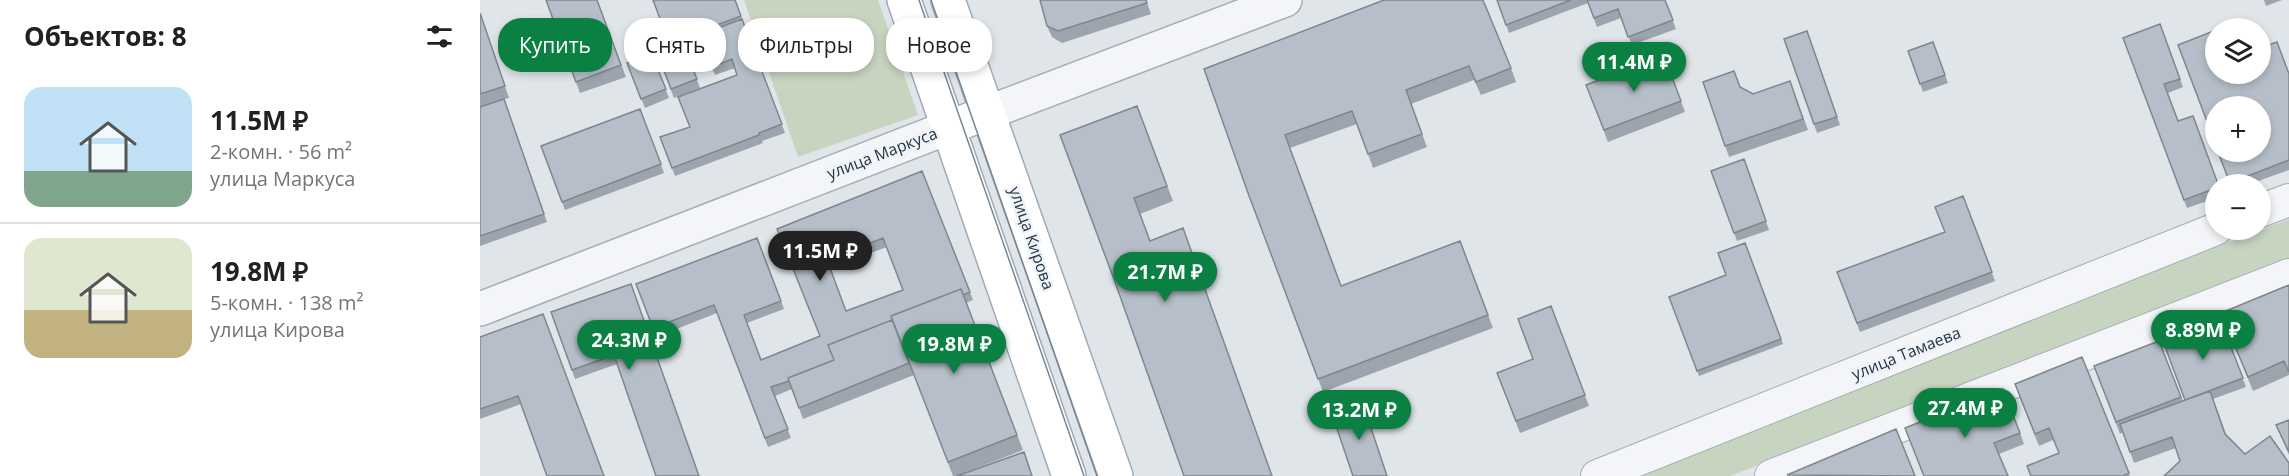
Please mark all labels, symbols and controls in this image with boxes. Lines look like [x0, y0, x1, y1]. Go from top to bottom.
text: Объектов: 8 [24, 18, 187, 54]
chip: Купить [498, 18, 612, 72]
chip: Снять [624, 18, 726, 72]
chip: Фильтры [738, 18, 874, 72]
chip: Новое [886, 18, 992, 72]
map controls [2205, 18, 2271, 240]
button: layers [2205, 18, 2271, 84]
icon: filters [423, 20, 456, 53]
pin: 11.4M ₽ [1579, 42, 1689, 93]
text: 11.4M ₽ [1596, 48, 1672, 75]
button: + [2205, 96, 2271, 162]
text: 11.5M ₽ [210, 102, 308, 138]
icon: home [72, 111, 144, 183]
street label: улица Маркуса [824, 122, 940, 184]
text: 2-комн. · 56 m² [210, 138, 352, 165]
text: улица Маркуса [210, 165, 355, 192]
button: − [2205, 174, 2271, 240]
street label: улица Кирова [1004, 183, 1060, 293]
pin: 11.5M ₽ [765, 231, 875, 282]
text: 11.5M ₽ [782, 237, 858, 264]
pin: 21.7M ₽ [1110, 252, 1220, 303]
text: 19.8M ₽ [210, 253, 308, 289]
text: 21.7M ₽ [1127, 258, 1203, 285]
icon: home [72, 262, 144, 334]
text: 5-комн. · 138 m² [210, 289, 363, 316]
pin: 8.89M ₽ [2148, 310, 2258, 361]
text: улица Кирова [210, 316, 345, 343]
text: 8.89M ₽ [2165, 316, 2241, 343]
pin: 24.3M ₽ [574, 320, 684, 371]
street label: улица Тамаева [1848, 321, 1964, 385]
pin: 19.8M ₽ [899, 324, 1009, 375]
text: 24.3M ₽ [591, 326, 667, 353]
text: 19.8M ₽ [916, 330, 992, 357]
pin: 27.4M ₽ [1910, 388, 2020, 439]
pin: 13.2M ₽ [1304, 390, 1414, 441]
text: 27.4M ₽ [1927, 394, 2003, 421]
text: 13.2M ₽ [1321, 396, 1397, 423]

